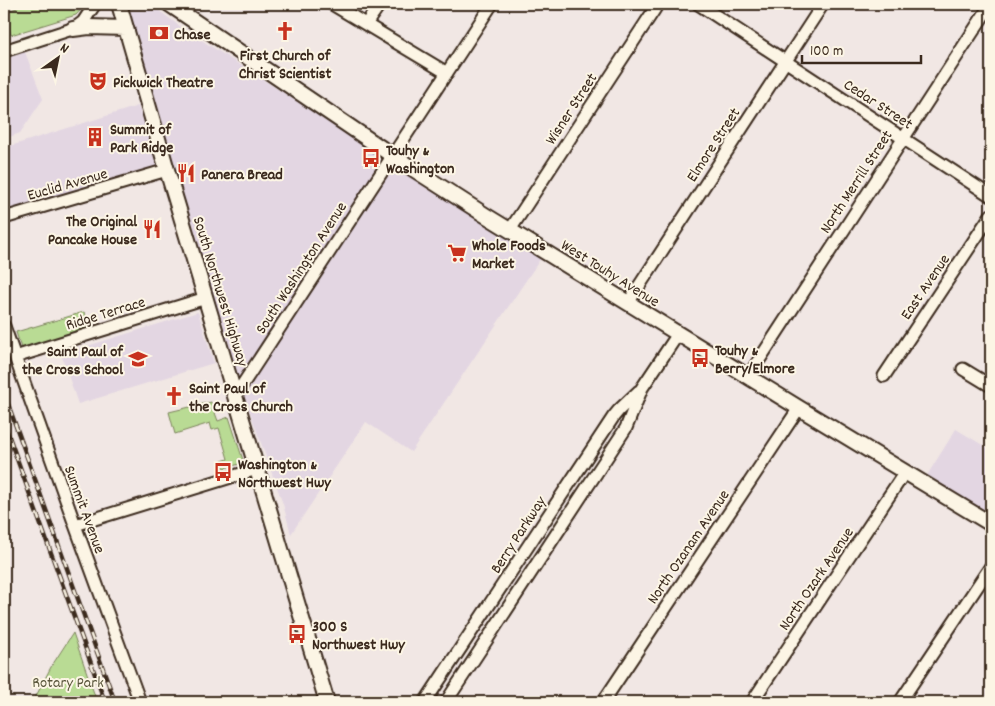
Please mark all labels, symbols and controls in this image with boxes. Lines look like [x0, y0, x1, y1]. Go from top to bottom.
church icon: First Church of Christ Scientist [274, 20, 296, 42]
bank icon: Chase [148, 22, 170, 44]
place label: Chase [174, 24, 211, 47]
north arrow [32, 32, 82, 82]
scale bar [802, 32, 921, 64]
text: N [56, 39, 72, 59]
text: 100 m [810, 41, 843, 63]
place label: First Church of Christ Scientist [239, 45, 332, 86]
street label: Wisner Street [540, 69, 604, 150]
theatre icon: Pickwick Theatre [87, 70, 109, 92]
place label: Pickwick Theatre [113, 72, 213, 95]
street label: Cedar Street [838, 74, 917, 136]
street label: Elmore Street [681, 104, 747, 187]
place label: Summit of Park Ridge [110, 119, 173, 160]
building icon: Summit of Park Ridge [84, 126, 106, 148]
street label: North Merrill Street [815, 126, 899, 239]
place label: Touhy & Washington [386, 140, 455, 181]
bus stop icon: Touhy & Washington [360, 147, 382, 169]
restaurant icon: Panera Bread [175, 162, 197, 184]
street label: Euclid Avenue [25, 163, 110, 208]
place label: Panera Bread [201, 164, 283, 187]
street label: South Washington Avenue [251, 198, 354, 339]
place label: The Original Pancake House [48, 211, 137, 252]
street label: South Northwest Highway [186, 214, 253, 370]
restaurant icon: The Original Pancake House [141, 218, 163, 240]
street label: West Touhy Avenue [556, 234, 664, 314]
place label: Whole Foods Market [472, 235, 546, 276]
supermarket icon: Whole Foods Market [446, 242, 468, 264]
street label: East Avenue [896, 250, 957, 325]
street label: Ridge Terrace [63, 291, 148, 337]
place label: Touhy & Berry/Elmore [715, 340, 795, 381]
place label: Saint Paul of the Cross School [22, 341, 124, 382]
bus stop icon: Touhy & Berry/Elmore [689, 347, 711, 369]
school or university icon: Saint Paul of the Cross School [127, 348, 149, 370]
place label: Saint Paul of the Cross Church [189, 378, 293, 419]
church icon: Saint Paul of the Cross Church [163, 385, 185, 407]
place label: Washington & Northwest Hwy [238, 454, 332, 495]
bus stop icon: Washington & Northwest Hwy [212, 461, 234, 483]
street label: Summit Avenue [57, 463, 110, 557]
street label: North Ozanam Avenue [642, 485, 736, 609]
street label: Berry Parkway [485, 492, 553, 579]
street label: North Ozark Avenue [774, 523, 860, 636]
place label: 300 S Northwest Hwy [312, 616, 406, 657]
bus stop icon: 300 S Northwest Hwy [286, 623, 308, 645]
park label: Rotary Park [32, 672, 104, 695]

